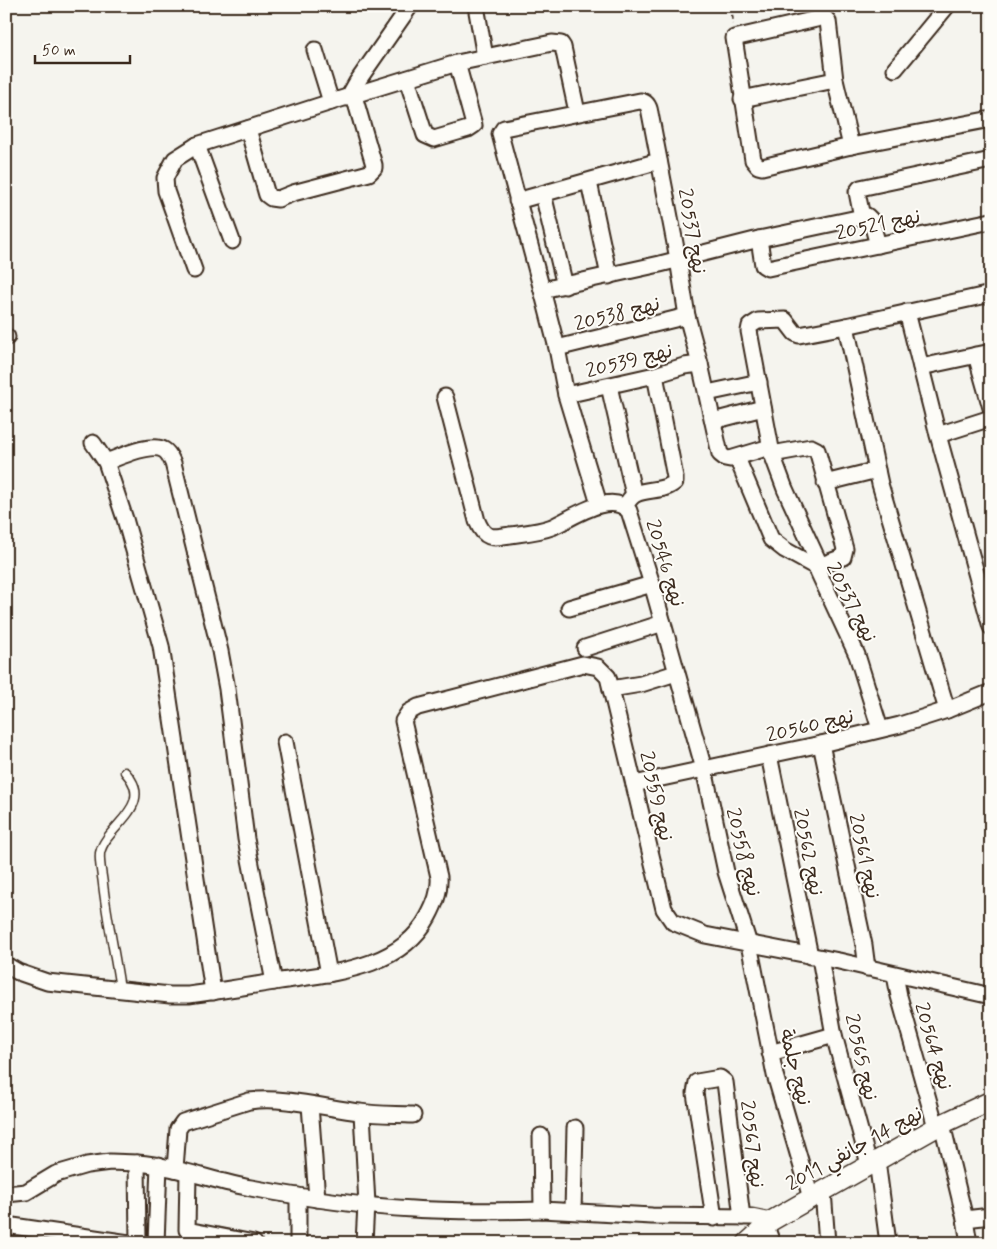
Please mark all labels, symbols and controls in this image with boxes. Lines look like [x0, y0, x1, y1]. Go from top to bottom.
scale bar [35, 32, 130, 64]
text: 50 m [42, 41, 76, 61]
street label: نهج 20537 [671, 186, 712, 276]
street label: نهج 20521 [833, 203, 923, 248]
street label: نهج 20538 [572, 291, 663, 338]
street label: نهج 20539 [583, 338, 676, 385]
street label: نهج 20546 [638, 516, 691, 611]
street label: نهج 20537 [819, 558, 882, 647]
street label: نهج 20560 [764, 703, 857, 750]
street label: نهج 20559 [632, 749, 679, 844]
street label: نهج 20558 [719, 805, 767, 900]
street label: نهج 20562 [786, 806, 829, 898]
street label: نهج 20561 [841, 811, 886, 901]
street label: نهج 20564 [907, 999, 958, 1093]
street label: نهج 20565 [837, 1011, 884, 1103]
street label: نهج جلمة [772, 1026, 817, 1109]
street label: نهج 20567 [733, 1099, 770, 1189]
street label: نهج 14 جانفي 2011 [781, 1101, 929, 1201]

